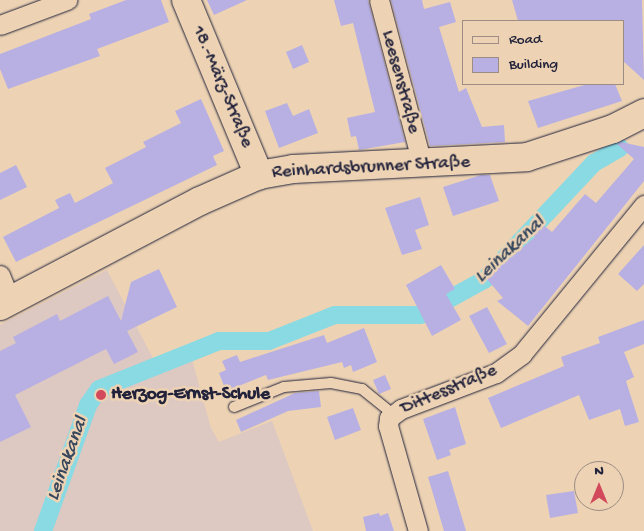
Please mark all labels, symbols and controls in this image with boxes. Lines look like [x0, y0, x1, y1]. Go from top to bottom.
legend [462, 20, 624, 85]
street label: 18.-März-Straße [186, 23, 258, 151]
street label: Leesenstraße [375, 28, 425, 136]
text: Road [509, 31, 542, 49]
text: Building [509, 56, 558, 74]
street label: Reinhardsbrunner Straße [271, 151, 471, 185]
water label: Leinakanal [470, 211, 550, 289]
street label: Dittesstraße [398, 360, 500, 420]
place label: Herzog-Ernst-Schule [111, 384, 270, 406]
marker: Herzog-Ernst-Schule [95, 389, 107, 401]
water label: Leinakanal [42, 414, 94, 504]
north arrow [574, 461, 624, 511]
text: N [594, 463, 604, 480]

